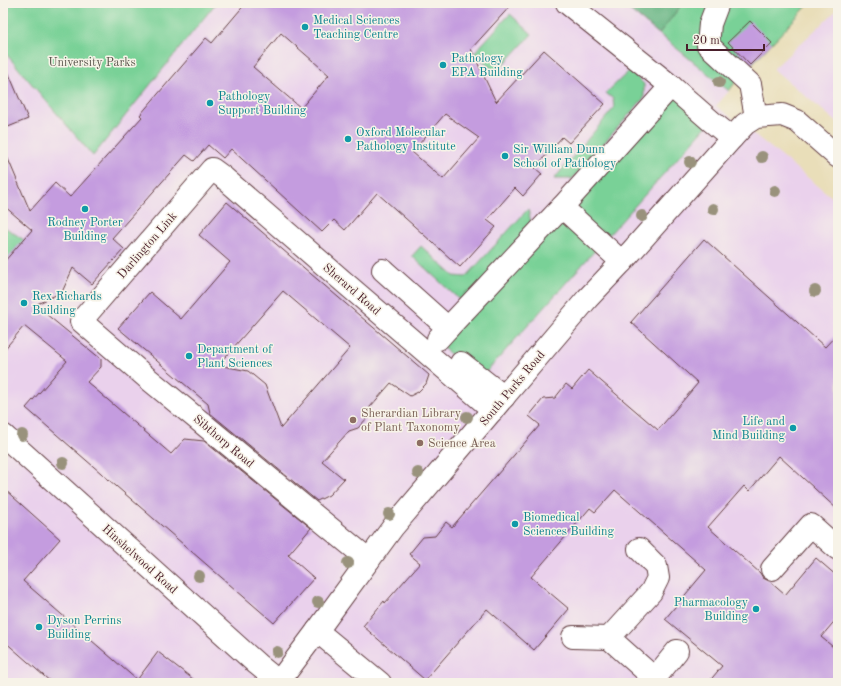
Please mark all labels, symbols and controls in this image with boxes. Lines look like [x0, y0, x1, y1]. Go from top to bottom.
place label: Medical Sciences Teaching Centre [313, 15, 400, 41]
marker: Medical Sciences Teaching Centre [300, 22, 310, 32]
scale bar [687, 26, 764, 52]
text: 20 m [693, 35, 720, 47]
place label: Pathology EPA Building [451, 53, 523, 79]
park label: University Parks [48, 57, 136, 69]
marker: Pathology EPA Building [438, 60, 448, 70]
place label: Pathology Support Building [218, 91, 307, 117]
marker: Pathology Support Building [205, 98, 215, 108]
place label: Oxford Molecular Pathology Institute [356, 127, 456, 153]
marker: Oxford Molecular Pathology Institute [343, 134, 353, 144]
place label: Sir William Dunn School of Pathology [513, 144, 617, 170]
marker: Sir William Dunn School of Pathology [500, 151, 510, 161]
marker: Rodney Porter Building [80, 204, 90, 214]
street label: Darlington Link [116, 210, 180, 281]
place label: Rodney Porter Building [47, 217, 123, 243]
street label: Sherard Road [320, 262, 382, 318]
place label: Rex Richards Building [32, 291, 102, 317]
marker: Rex Richards Building [19, 298, 29, 308]
place label: Department of Plant Sciences [197, 344, 273, 370]
street label: South Parks Road [478, 349, 548, 428]
marker: Department of Plant Sciences [184, 351, 194, 361]
place label: Sherardian Library of Plant Taxonomy [361, 408, 462, 434]
street label: Sibthorp Road [191, 413, 256, 470]
marker: Sherardian Library of Plant Taxonomy [348, 415, 358, 425]
place label: Life and Mind Building [712, 416, 786, 442]
marker: Life and Mind Building [788, 423, 798, 433]
marker: Science Area [415, 438, 425, 448]
place label: Science Area [428, 438, 496, 450]
place label: Biomedical Sciences Building [523, 512, 614, 538]
marker: Biomedical Sciences Building [510, 519, 520, 529]
street label: Hinshelwood Road [99, 523, 179, 597]
place label: Pharmacology Building [674, 597, 749, 623]
marker: Pharmacology Building [751, 604, 761, 614]
place label: Dyson Perrins Building [47, 615, 122, 641]
marker: Dyson Perrins Building [34, 622, 44, 632]

